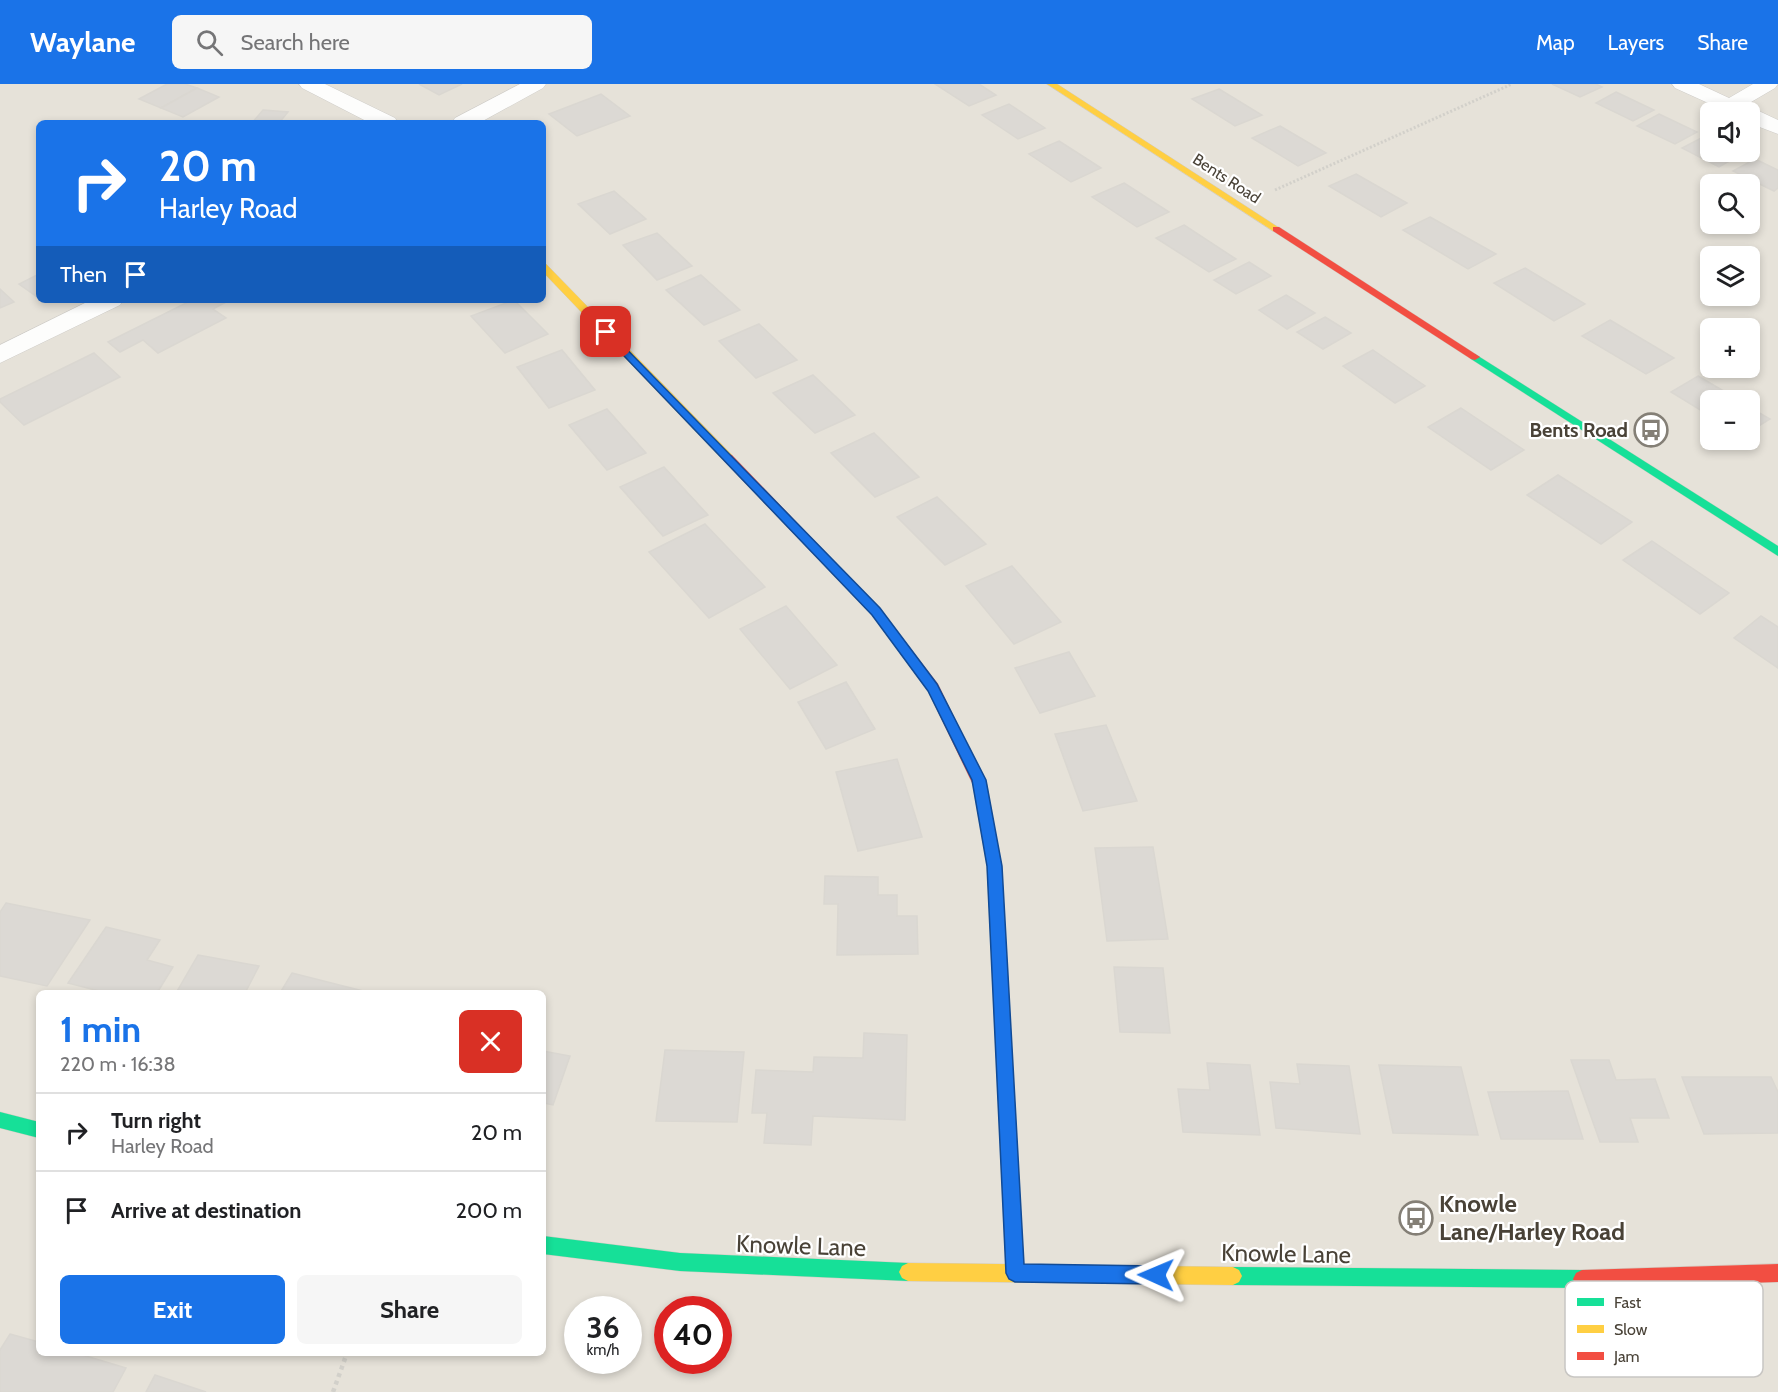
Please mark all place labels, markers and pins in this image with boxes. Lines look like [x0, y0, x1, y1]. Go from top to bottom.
pin [580, 306, 631, 357]
bus stop icon: Bents Road [1633, 412, 1669, 448]
place label: Bents Road [1530, 418, 1628, 442]
place label: Knowle Lane/Harley Road [1439, 1189, 1625, 1246]
bus stop icon: Knowle Lane/Harley Road [1398, 1200, 1434, 1236]

